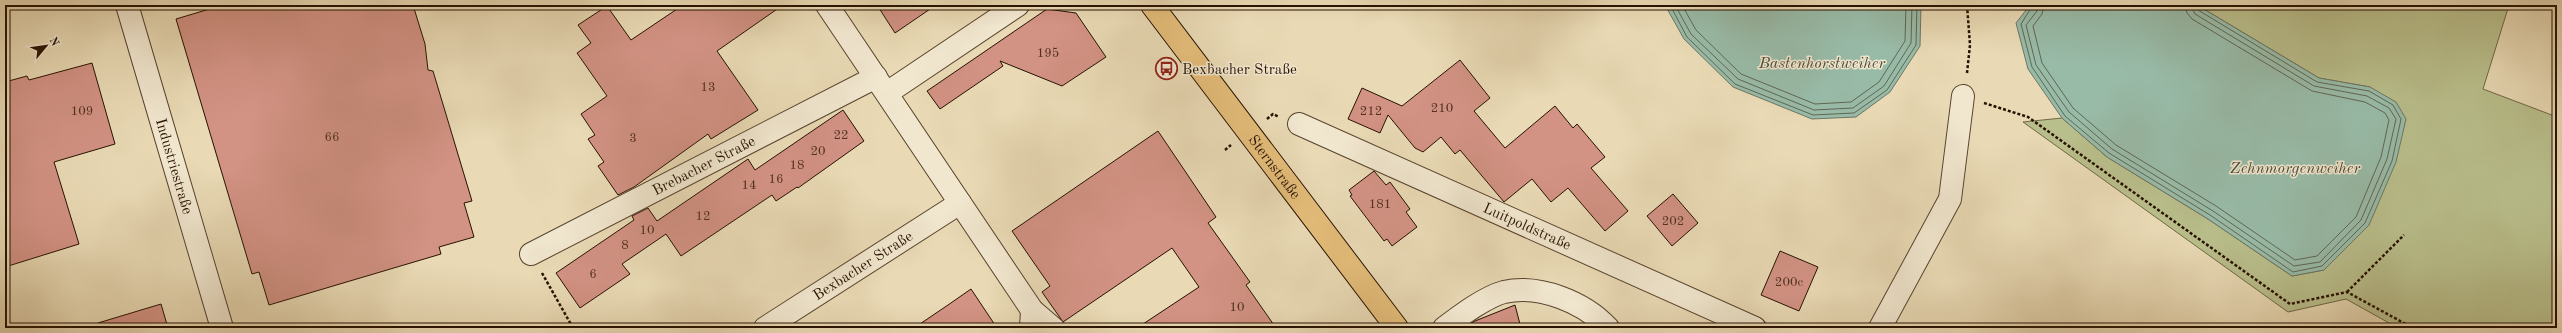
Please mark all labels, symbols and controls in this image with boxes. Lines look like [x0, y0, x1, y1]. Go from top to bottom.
north arrow [26, 26, 66, 66]
text: N [47, 36, 61, 49]
house number: 195 [1037, 47, 1059, 60]
bus stop icon: Bexbacher Straße [1154, 56, 1180, 82]
water label: Bastenhorstweiher [1758, 56, 1886, 72]
place label: Bexbacher Straße [1182, 63, 1297, 78]
house number: 13 [700, 81, 716, 94]
house number: 210 [1431, 102, 1453, 115]
house number: 109 [71, 105, 93, 118]
house number: 212 [1360, 105, 1382, 118]
street label: Industriestraße [152, 117, 194, 216]
house number: 22 [833, 129, 849, 142]
house number: 66 [324, 131, 340, 144]
house number: 3 [629, 132, 637, 145]
street label: Sternstraße [1245, 133, 1302, 202]
street label: Brebacher Straße [650, 134, 758, 199]
house number: 20 [810, 145, 826, 158]
house number: 18 [789, 159, 805, 172]
water label: Zehnmorgenweiher [2230, 161, 2361, 177]
house number: 16 [768, 173, 784, 186]
house number: 14 [741, 179, 757, 192]
house number: 181 [1369, 198, 1391, 211]
street label: Luitpoldstraße [1480, 201, 1573, 254]
house number: 12 [695, 210, 711, 223]
house number: 202 [1662, 215, 1684, 228]
house number: 10 [639, 224, 655, 237]
street label: Bexbacher Straße [811, 229, 916, 304]
house number: 8 [621, 239, 629, 252]
house number: 6 [589, 268, 597, 281]
house number: 200c [1775, 276, 1803, 289]
house number: 10 [1229, 301, 1245, 314]

